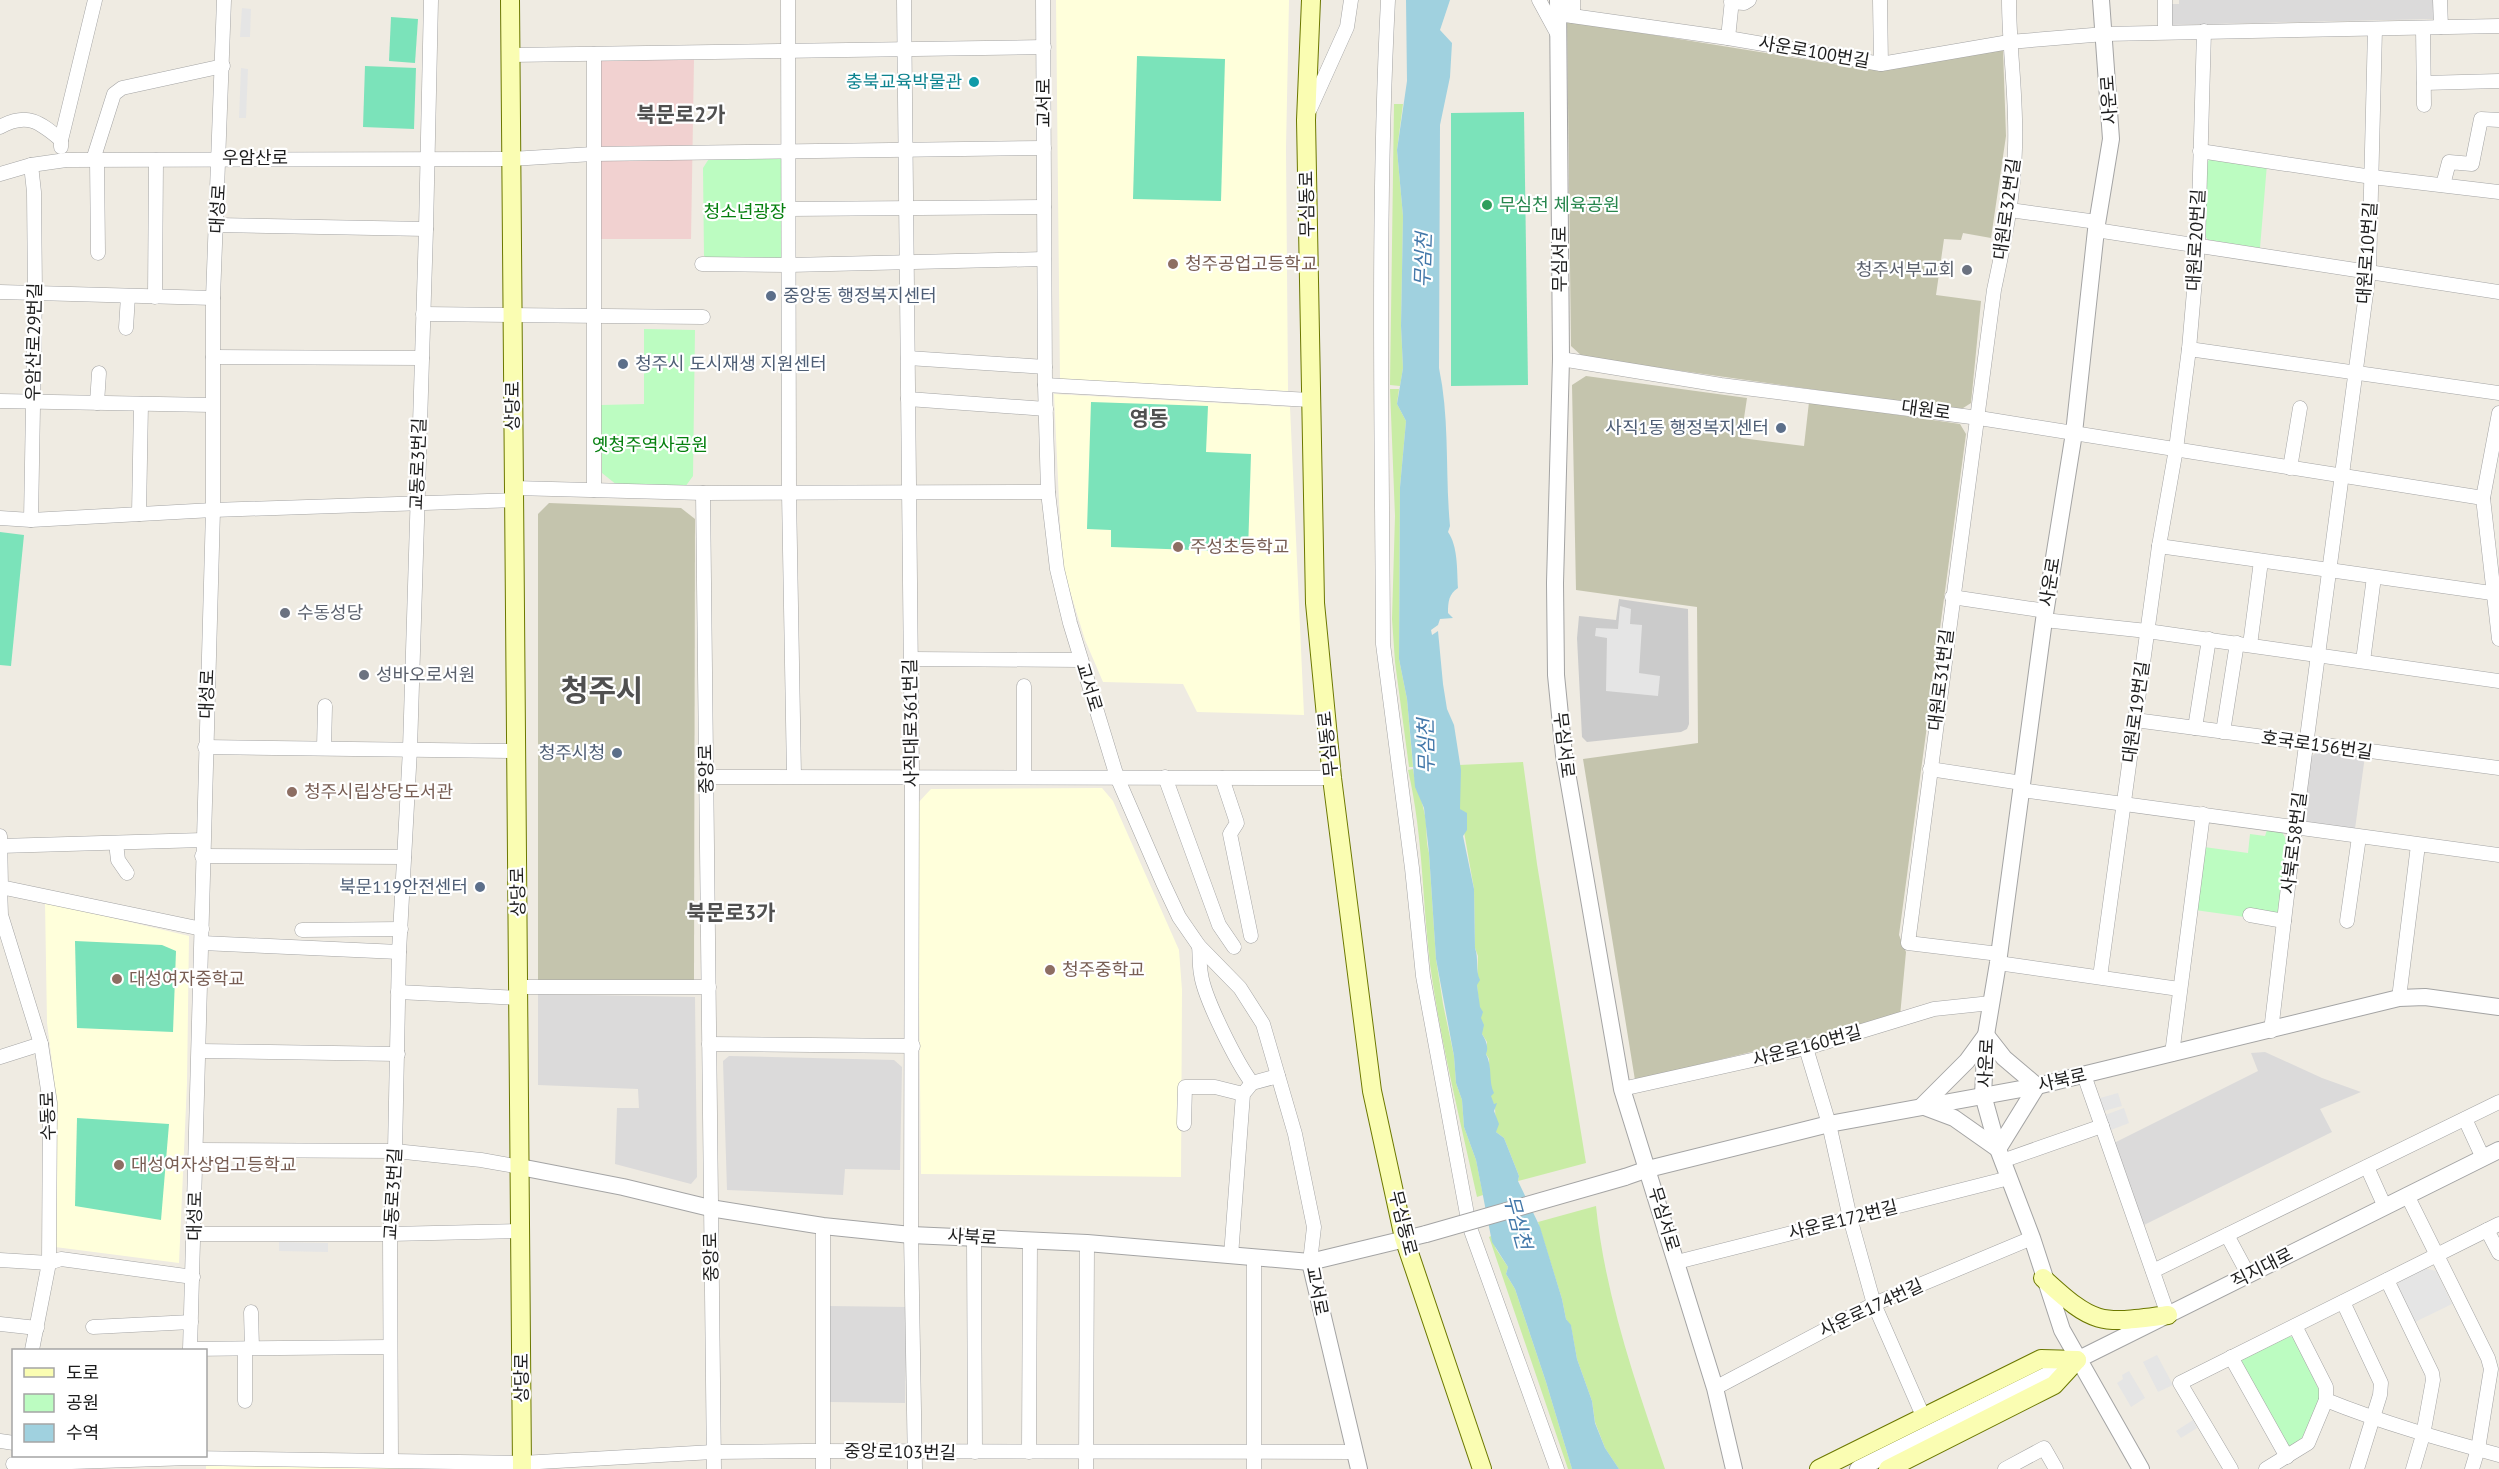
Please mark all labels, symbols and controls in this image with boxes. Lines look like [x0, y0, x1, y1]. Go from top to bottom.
street label: 사운로100번길 [1757, 30, 1871, 73]
place label: 충북교육박물관 [846, 70, 962, 93]
street label: 사운로 [2095, 74, 2122, 126]
marker: 충북교육박물관 [967, 75, 981, 89]
street label: 교서로 [1032, 78, 1055, 128]
district label: 북문로2가 [636, 101, 726, 128]
street label: 우암산로 [222, 146, 288, 169]
street label: 대원로32번길 [1988, 157, 2025, 261]
street label: 무심동로 [1294, 171, 1319, 237]
street label: 대성로 [205, 184, 230, 234]
street label: 대원로20번길 [2181, 188, 2210, 292]
place label: 무심천 체육공원 [1499, 193, 1620, 216]
marker: 무심천 체육공원 [1480, 198, 1494, 212]
park label: 청소년광장 [704, 200, 786, 223]
street label: 대원로10번길 [2351, 201, 2382, 305]
street label: 무심서로 [1548, 226, 1571, 292]
water label: 무심천 [1409, 229, 1437, 288]
place label: 청주공업고등학교 [1185, 252, 1317, 275]
marker: 청주공업고등학교 [1166, 257, 1180, 271]
place label: 청주서부교회 [1856, 258, 1955, 281]
marker: 청주서부교회 [1960, 263, 1974, 277]
street label: 우암산로29번길 [21, 282, 46, 402]
place label: 중앙동 행정복지센터 [783, 284, 937, 307]
marker: 중앙동 행정복지센터 [764, 289, 778, 303]
place label: 청주시 도시재생 지원센터 [635, 352, 827, 375]
marker: 청주시 도시재생 지원센터 [616, 357, 630, 371]
street label: 상당로 [501, 381, 524, 431]
street label: 대원로 [1900, 395, 1952, 424]
district label: 영동 [1130, 405, 1168, 432]
place label: 사직1동 행정복지센터 [1605, 416, 1769, 439]
street label: 교동로3번길 [404, 417, 431, 511]
marker: 사직1동 행정복지센터 [1774, 421, 1788, 435]
park label: 옛청주역사공원 [592, 433, 708, 456]
place label: 주성초등학교 [1190, 535, 1289, 558]
marker: 주성초등학교 [1171, 540, 1185, 554]
street label: 사운로 [2034, 556, 2065, 608]
place label: 수동성당 [297, 601, 363, 624]
marker: 수동성당 [278, 606, 292, 620]
street label: 대원로31번길 [1923, 628, 1958, 732]
street label: 사직대로361번길 [898, 658, 923, 788]
street label: 교서로 [1071, 660, 1108, 714]
street label: 대원로19번길 [2117, 660, 2154, 764]
place label: 성바오로서원 [376, 663, 475, 686]
marker: 성바오로서원 [357, 668, 371, 682]
street label: 대성로 [194, 669, 219, 719]
district label: 청주시 [561, 670, 643, 709]
street label: 무심동로 [1313, 710, 1342, 778]
street label: 무심서로 [1549, 711, 1580, 779]
water label: 무심천 [1412, 716, 1439, 774]
street label: 호국로156번길 [2260, 725, 2374, 764]
place label: 청주시청 [539, 741, 605, 764]
street label: 중앙로 [694, 744, 717, 794]
marker: 청주시청 [610, 746, 624, 760]
place label: 청주시립상당도서관 [304, 780, 453, 803]
marker: 청주시립상당도서관 [285, 785, 299, 799]
street label: 사북로58번길 [2276, 791, 2311, 895]
street label: 상당로 [506, 867, 529, 917]
place label: 북문119안전센터 [339, 875, 468, 898]
marker: 북문119안전센터 [473, 880, 487, 894]
district label: 북문로3가 [686, 899, 776, 926]
place label: 청주중학교 [1062, 958, 1145, 981]
marker: 청주중학교 [1043, 963, 1057, 977]
place label: 대성여자중학교 [129, 967, 245, 990]
marker: 대성여자중학교 [110, 972, 124, 986]
street label: 사운로160번길 [1750, 1020, 1864, 1071]
street label: 사운로 [1973, 1038, 1998, 1088]
street label: 사북로 [2035, 1063, 2089, 1096]
street label: 수동로 [35, 1091, 60, 1141]
street label: 교동로3번길 [379, 1147, 406, 1241]
place label: 대성여자상업고등학교 [131, 1153, 297, 1176]
marker: 대성여자상업고등학교 [112, 1158, 126, 1172]
street label: 무심서로 [1644, 1184, 1685, 1254]
street label: 무심동로 [1384, 1188, 1423, 1258]
street label: 대성로 [183, 1191, 206, 1241]
water label: 무심천 [1498, 1192, 1538, 1255]
street label: 사운로172번길 [1786, 1195, 1900, 1244]
street label: 사북로 [947, 1224, 997, 1249]
street label: 중앙로 [699, 1232, 722, 1282]
street label: 직지대로 [2227, 1242, 2297, 1293]
street label: 교서로 [1301, 1264, 1334, 1317]
street label: 사운로174번길 [1815, 1273, 1927, 1342]
legend [12, 1349, 207, 1457]
street label: 상당로 [510, 1353, 533, 1403]
text: 도로 [66, 1361, 99, 1384]
text: 공원 [66, 1391, 99, 1414]
text: 수역 [66, 1421, 99, 1444]
street label: 중앙로103번길 [844, 1439, 956, 1464]

